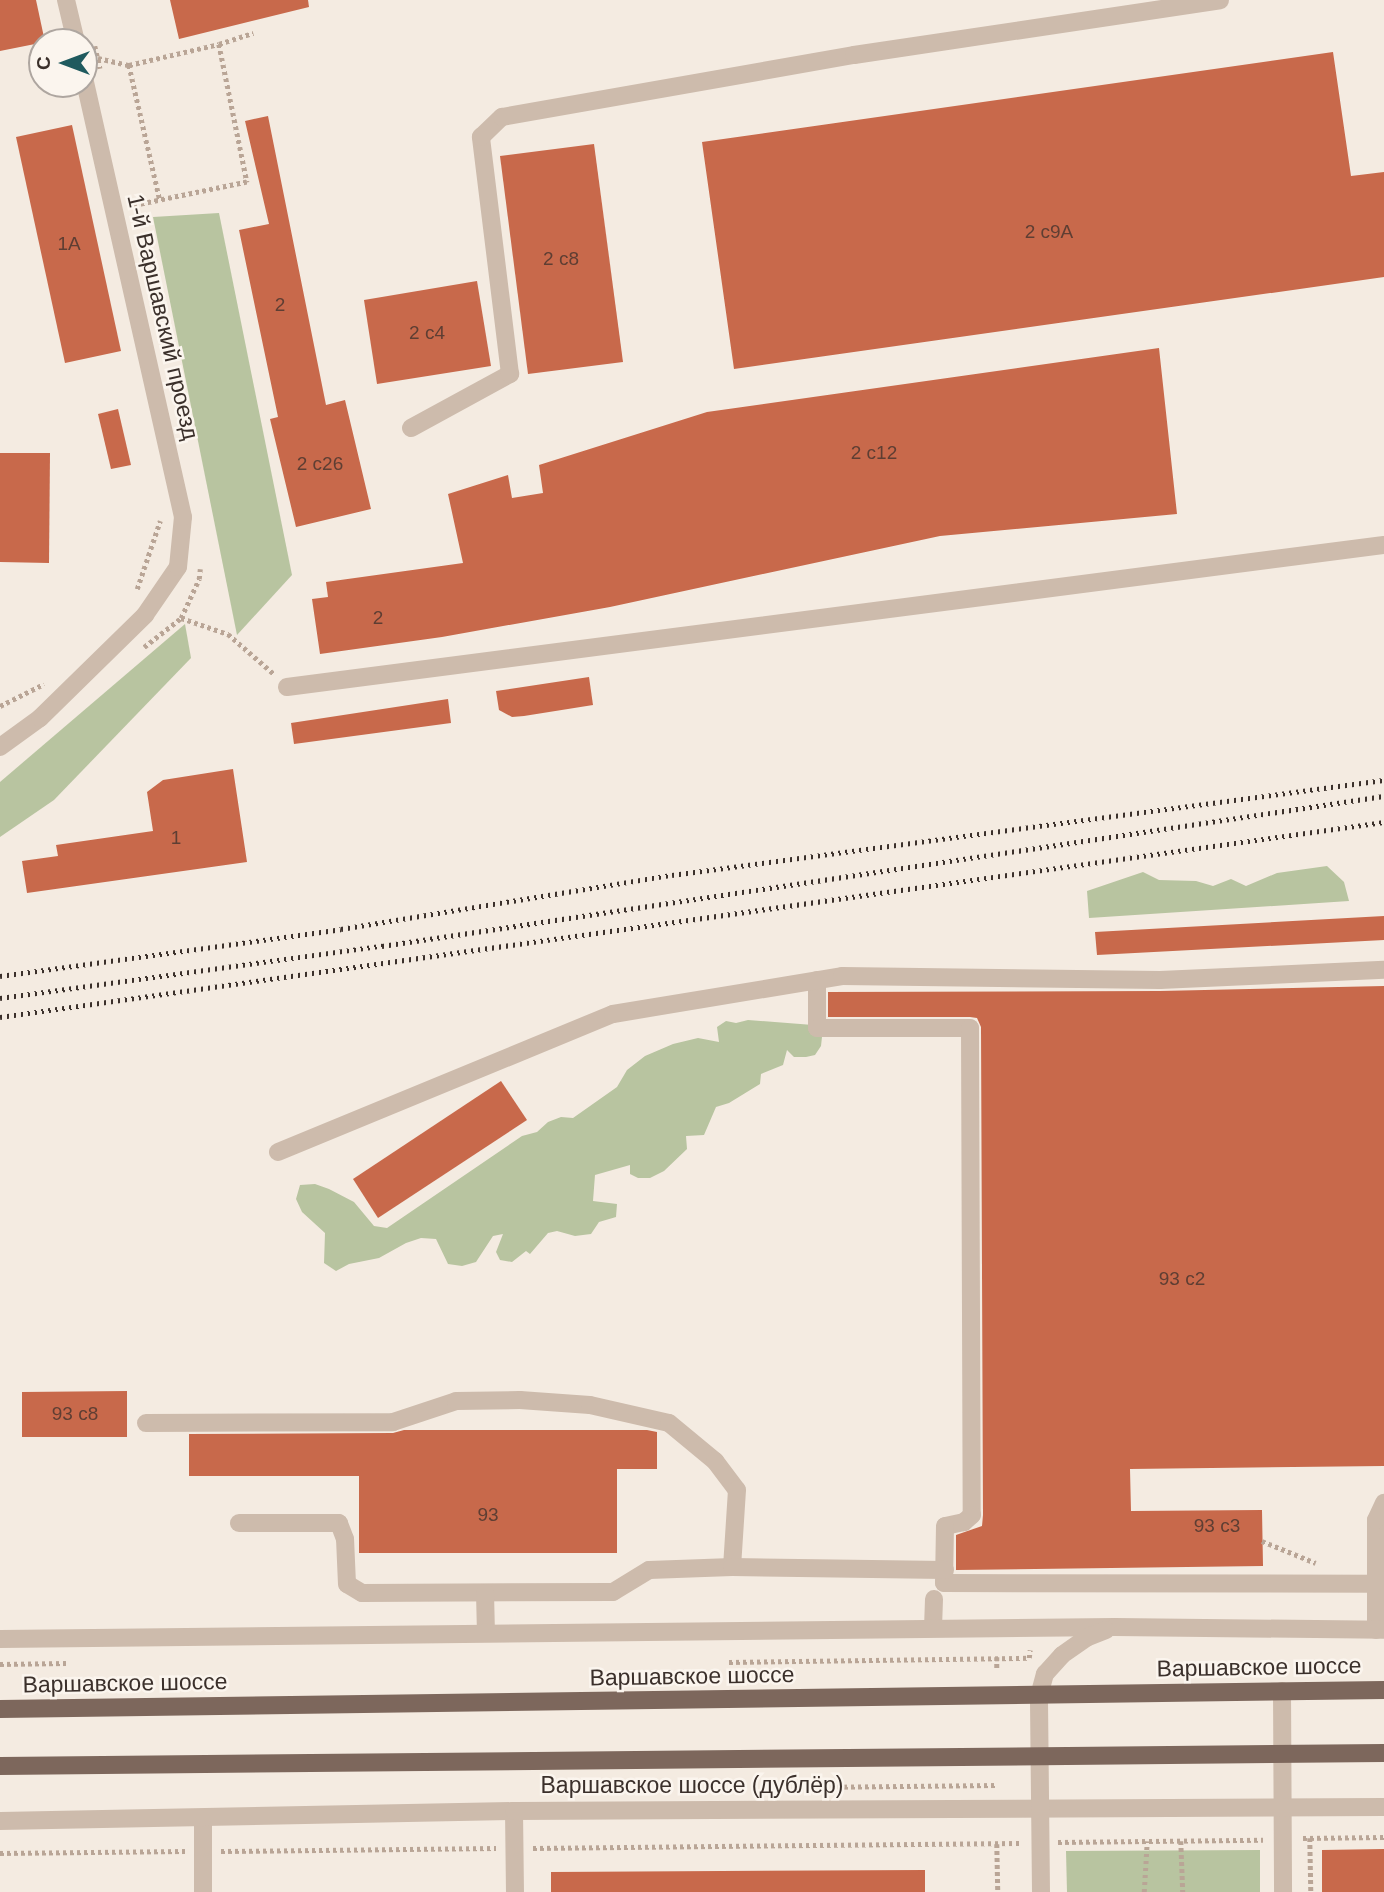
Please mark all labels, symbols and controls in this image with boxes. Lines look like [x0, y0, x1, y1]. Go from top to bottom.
north arrow [28, 28, 98, 98]
text: С [33, 56, 54, 70]
street label: 1-й Варшавский проезд [121, 191, 205, 443]
house number: 2 с9А [1025, 221, 1073, 243]
house number: 1А [57, 233, 81, 255]
house number: 2 с8 [543, 248, 579, 270]
house number: 2 [275, 294, 285, 316]
house number: 2 с4 [409, 322, 445, 344]
house number: 2 с12 [851, 442, 897, 464]
house number: 2 с26 [297, 453, 343, 475]
house number: 2 [373, 607, 383, 629]
house number: 1 [171, 827, 181, 849]
house number: 93 с2 [1159, 1268, 1205, 1290]
house number: 93 с8 [52, 1403, 98, 1425]
house number: 93 [477, 1504, 499, 1526]
house number: 93 с3 [1194, 1515, 1240, 1537]
street label: Варшавское шоссе [1156, 1651, 1362, 1683]
street label: Варшавское шоссе [589, 1660, 795, 1692]
street label: Варшавское шоссе [22, 1667, 228, 1699]
street label: Варшавское шоссе (дублёр) [541, 1771, 843, 1799]

